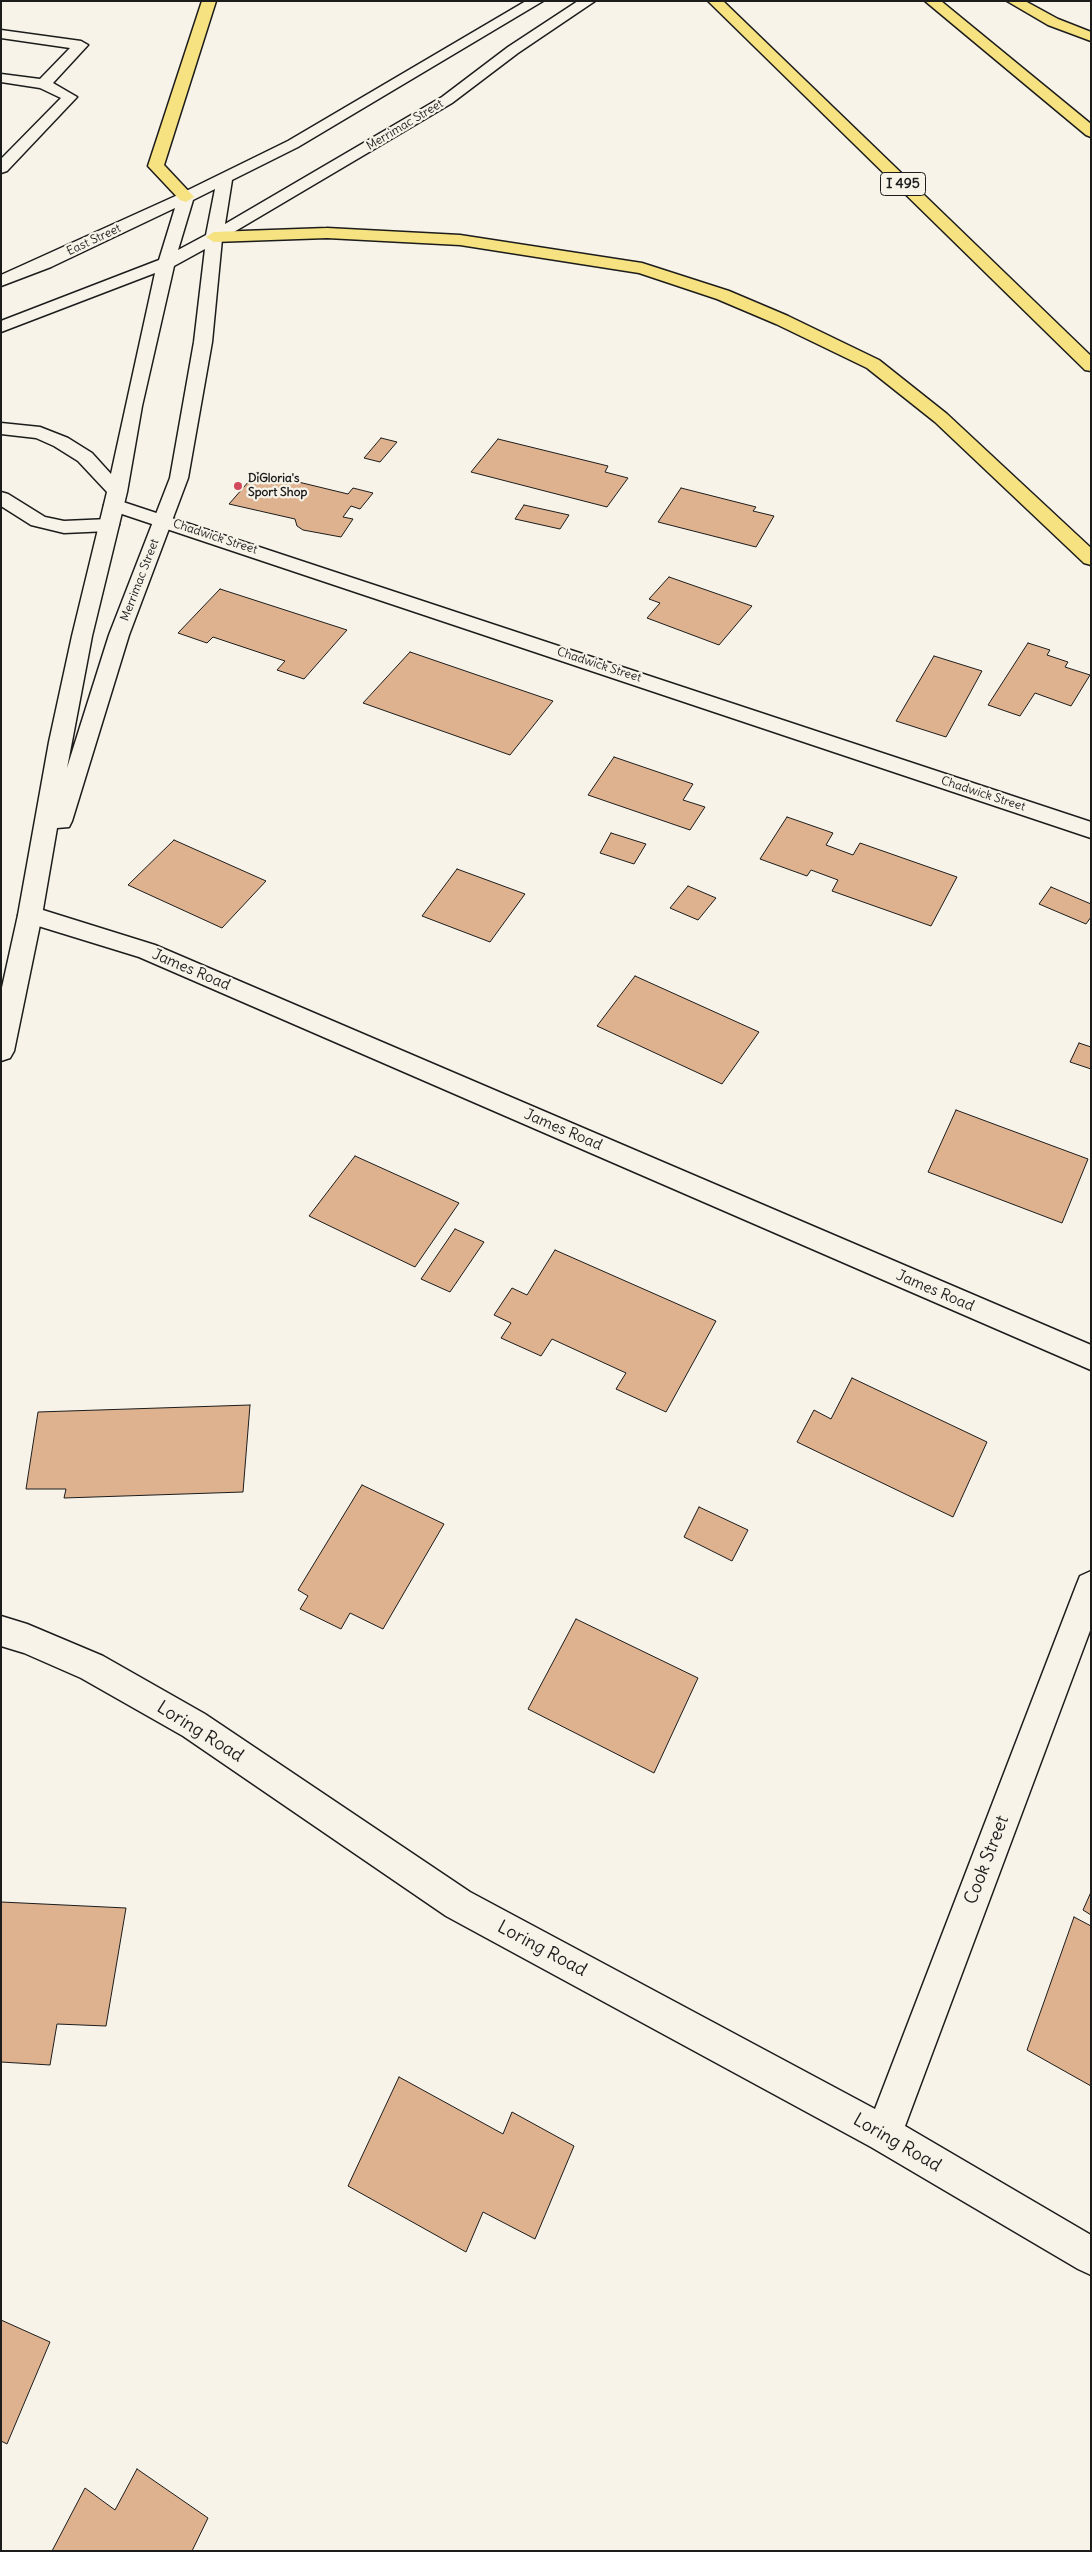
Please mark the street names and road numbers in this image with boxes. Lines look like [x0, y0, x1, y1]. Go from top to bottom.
street label: Merrimac Street [364, 96, 446, 154]
road number: I 495 [880, 172, 926, 195]
street label: East Street [65, 221, 123, 259]
street label: Chadwick Street [171, 517, 259, 557]
street label: Merrimac Street [118, 537, 162, 623]
street label: Chadwick Street [555, 645, 643, 685]
street label: Chadwick Street [939, 774, 1027, 814]
street label: James Road [149, 946, 233, 994]
street label: James Road [521, 1106, 605, 1154]
street label: James Road [893, 1267, 977, 1315]
street label: Loring Road [153, 1697, 247, 1767]
street label: Cook Street [960, 1813, 1014, 1907]
street label: Loring Road [494, 1916, 590, 1982]
street label: Loring Road [849, 2109, 945, 2177]

